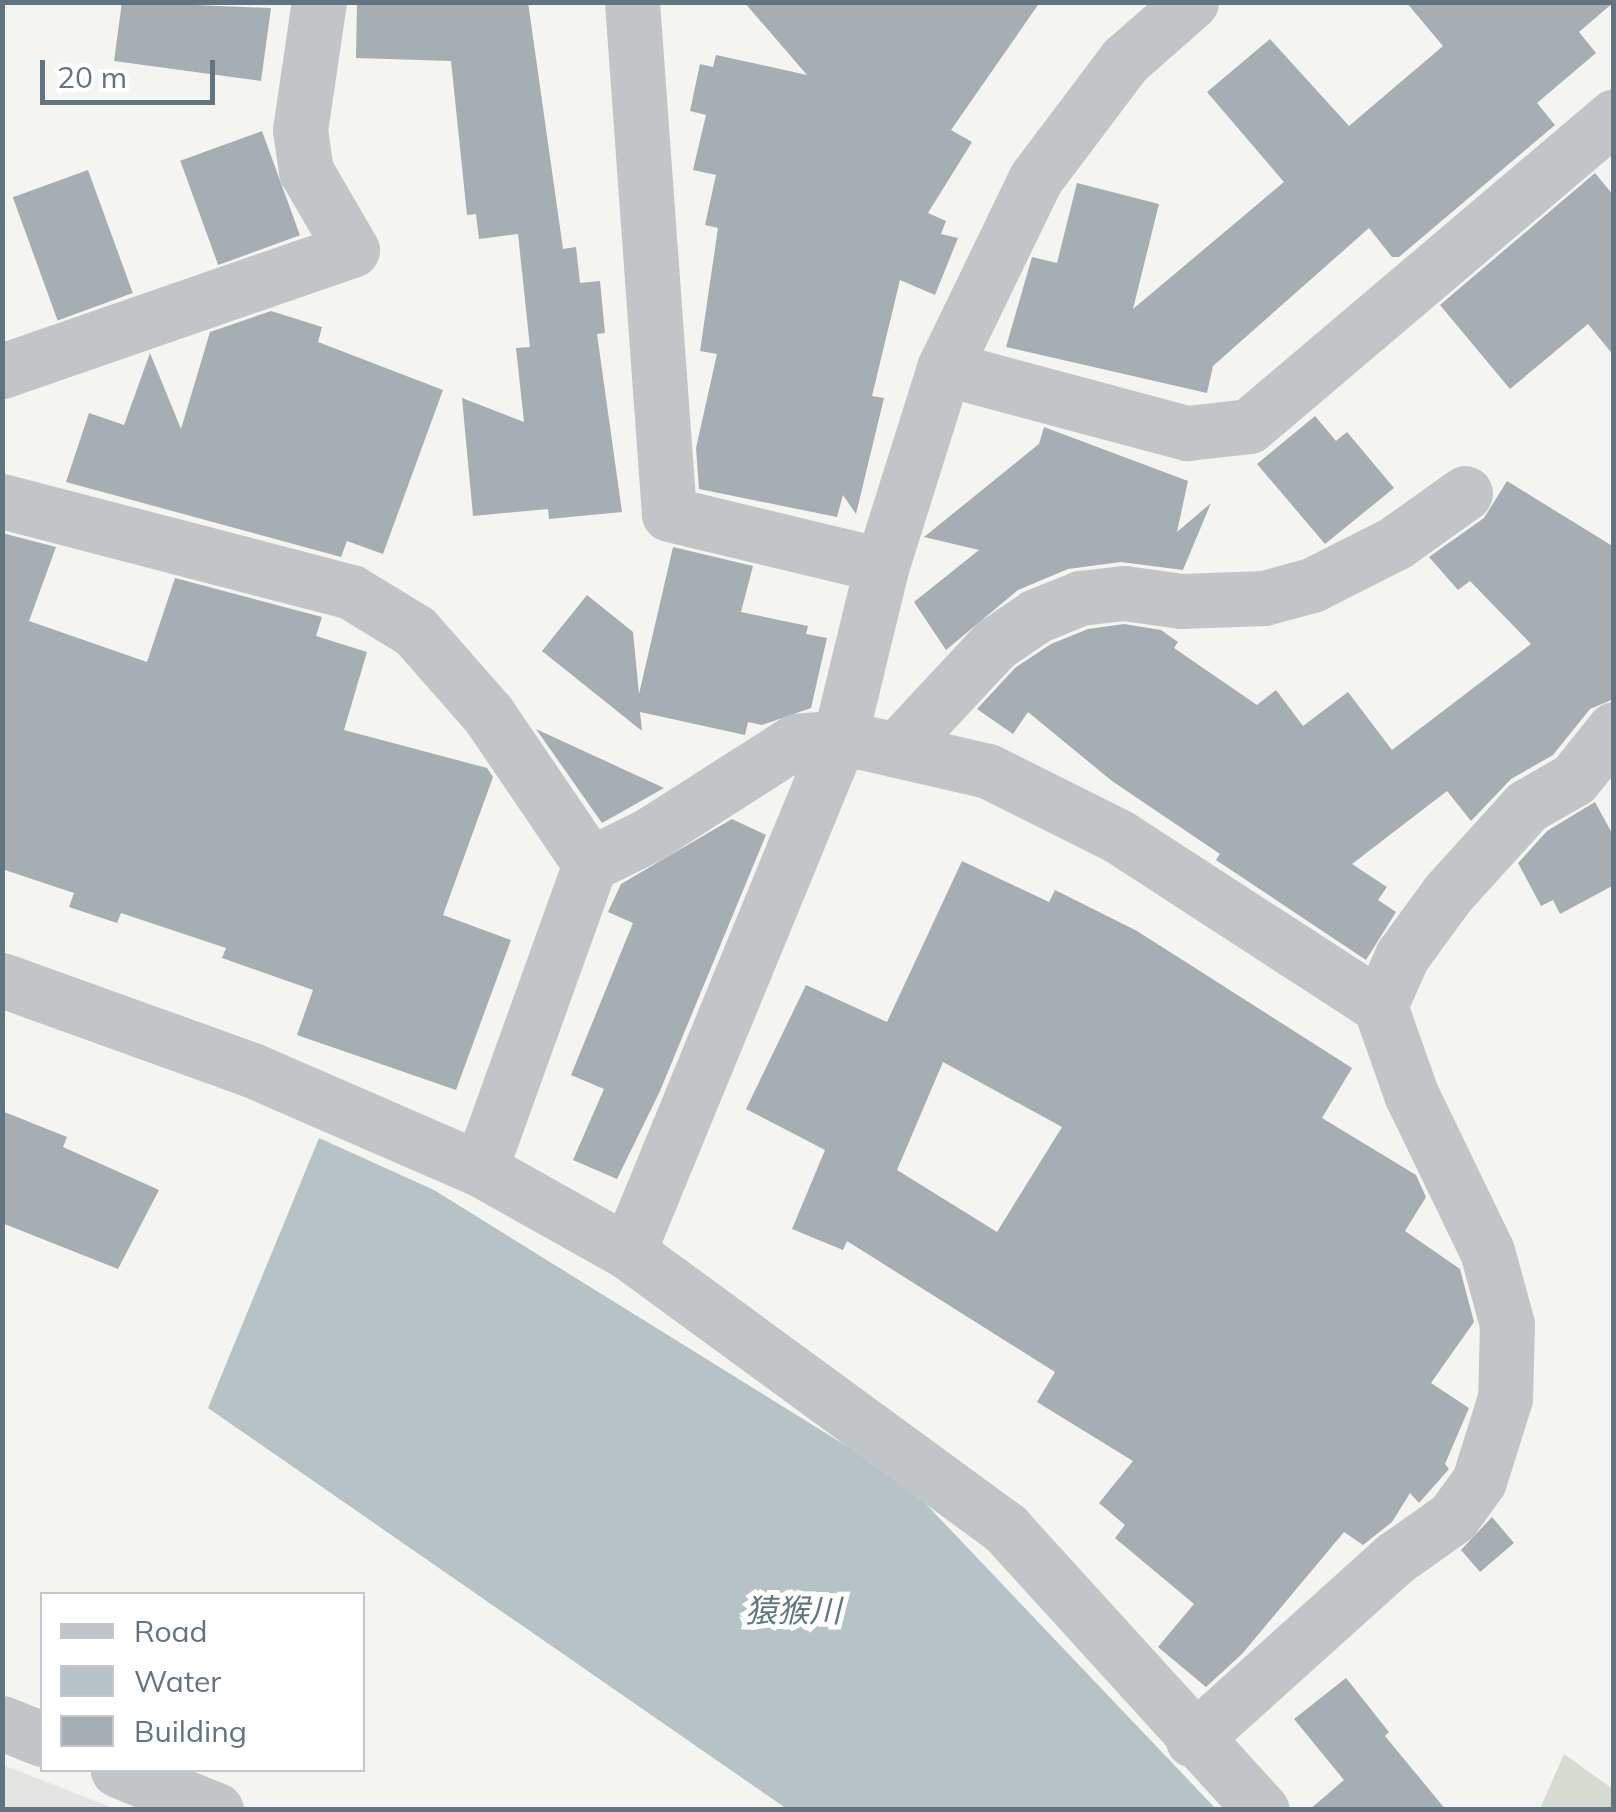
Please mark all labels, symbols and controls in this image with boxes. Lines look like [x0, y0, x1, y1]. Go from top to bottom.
scale bar [45, 40, 220, 102]
text: 20 m [57, 58, 127, 96]
water label: 猿猴川 [745, 1591, 841, 1629]
legend [40, 1592, 365, 1772]
text: Road [134, 1612, 208, 1650]
text: Water [134, 1662, 221, 1700]
text: Building [134, 1712, 247, 1750]

